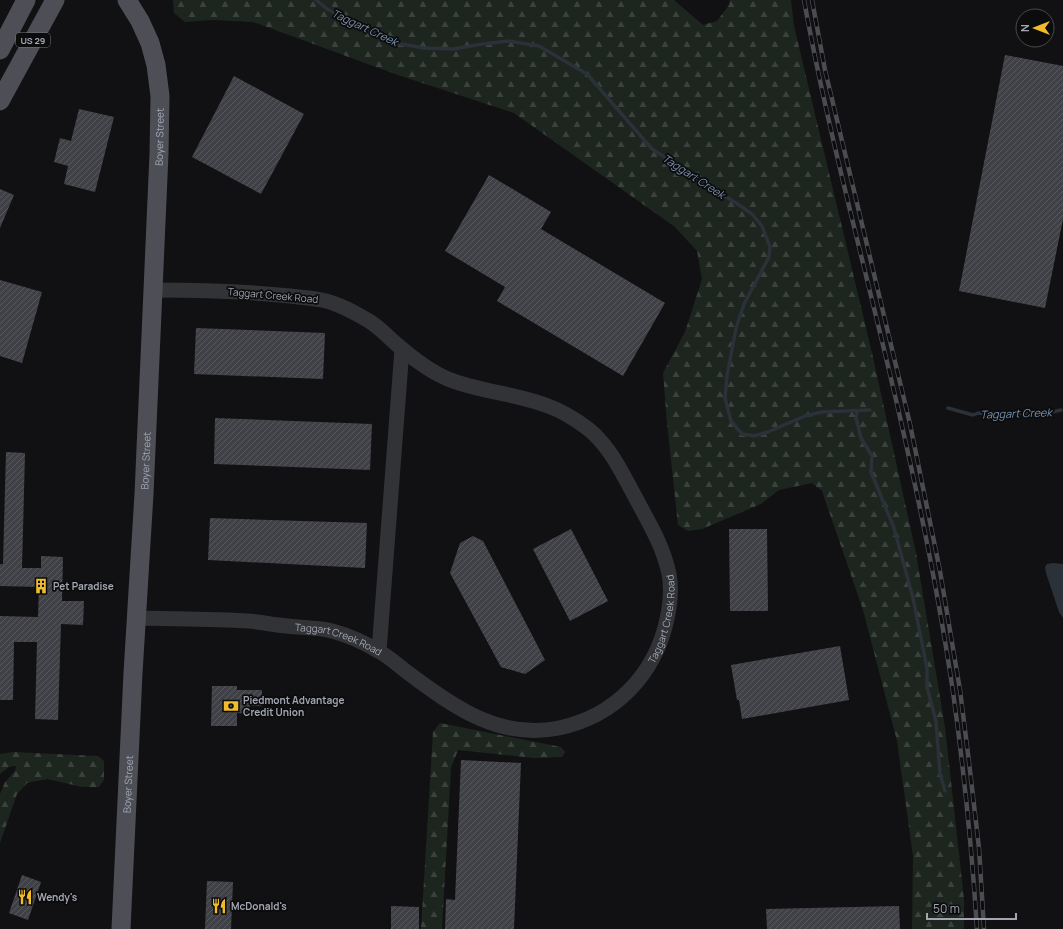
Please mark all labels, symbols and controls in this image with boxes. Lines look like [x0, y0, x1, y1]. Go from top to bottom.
water label: Taggart Creek [329, 5, 402, 50]
north arrow [1015, 8, 1055, 48]
text: N [1017, 24, 1032, 32]
road number: US 29 [16, 33, 50, 47]
street label: Boyer Street [151, 108, 167, 166]
water label: Taggart Creek [660, 150, 729, 203]
street label: Taggart Creek Road [227, 284, 319, 306]
water label: Taggart Creek [980, 404, 1054, 422]
street label: Boyer Street [137, 431, 154, 490]
street label: Taggart Creek Road [644, 574, 678, 666]
building icon: Pet Paradise [32, 577, 50, 595]
place label: Pet Paradise [53, 579, 114, 593]
street label: Taggart Creek Road [295, 620, 385, 659]
place label: Piedmont Advantage Credit Union [243, 693, 344, 719]
bank icon: Piedmont Advantage Credit Union [222, 697, 240, 715]
street label: Boyer Street [119, 755, 136, 813]
restaurant icon: Wendy's [16, 888, 34, 906]
place label: Wendy's [37, 890, 78, 904]
scale bar [927, 895, 1016, 921]
restaurant icon: McDonald's [210, 897, 228, 915]
place label: McDonald's [231, 899, 287, 913]
text: 50 m [933, 900, 960, 917]

